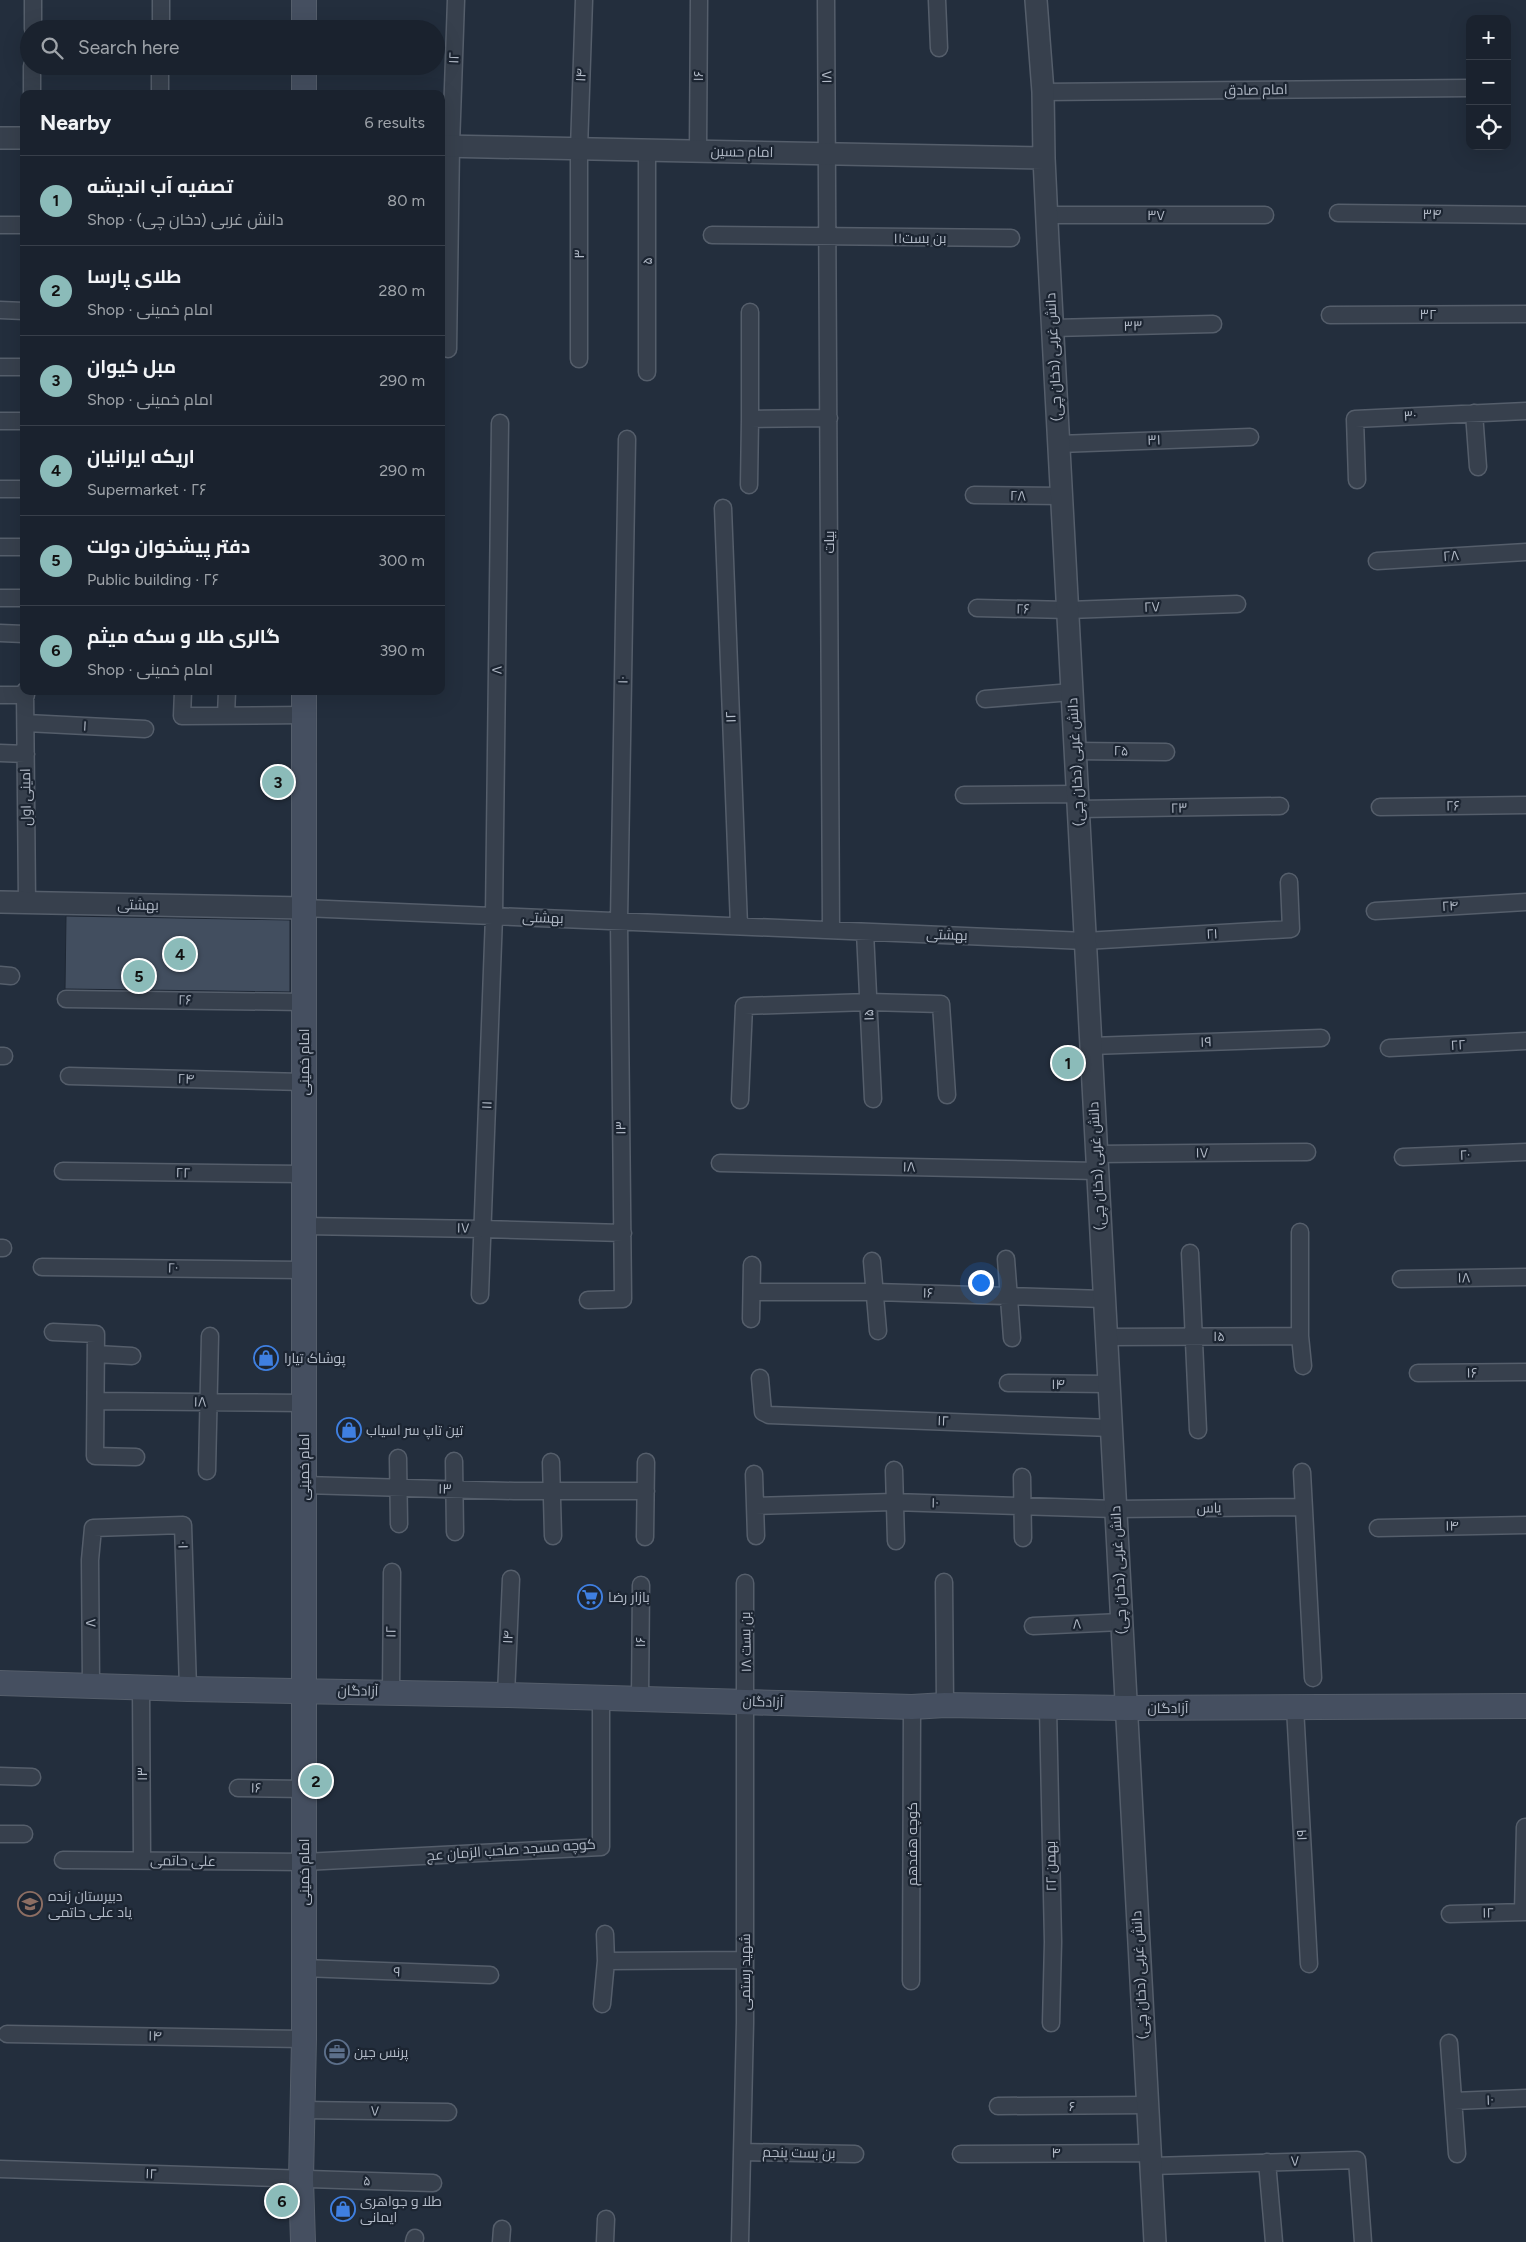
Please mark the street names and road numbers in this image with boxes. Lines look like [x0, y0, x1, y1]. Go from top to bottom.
street label: ۱۲ [445, 52, 463, 64]
street label: ۱۴ [572, 68, 590, 82]
street label: ۱۶ [690, 70, 707, 82]
street label: ۱۸ [818, 70, 836, 84]
street label: امام صادق [1224, 81, 1288, 100]
street label: امام حسین [710, 143, 774, 162]
street label: ۳۴ [1423, 206, 1441, 223]
street label: ۳۷ [1147, 207, 1165, 224]
street label: بن بست۱۱ [894, 230, 946, 247]
street label: ۳ [571, 249, 588, 259]
street label: ۵ [639, 257, 656, 265]
street label: دانش غربی (دخان چی) [1042, 292, 1067, 422]
street label: ۳۲ [1420, 306, 1436, 323]
street label: ۳۳ [1123, 317, 1143, 335]
street label: ۳۰ [1403, 407, 1417, 425]
street label: ۳۱ [1147, 431, 1161, 449]
street label: ۲۸ [1010, 487, 1026, 505]
street label: بیات [821, 530, 838, 554]
street label: ۲۸ [1442, 547, 1460, 565]
street label: ۲۷ [1144, 598, 1161, 616]
street label: ۲۶ [1016, 600, 1030, 618]
street label: ۸ [488, 665, 506, 675]
street label: ۱۰ [614, 676, 632, 684]
street label: دانش غربی (دخان چی) [1064, 697, 1089, 827]
street label: ۱۲ [722, 711, 740, 723]
street label: ۱ [82, 717, 88, 735]
street label: ۲۵ [1113, 742, 1129, 760]
street label: امینی اول [17, 768, 35, 826]
street label: ۲۶ [1446, 797, 1460, 815]
street label: ۲۳ [1170, 799, 1188, 817]
street label: بهشتی [117, 896, 159, 914]
street label: ۲۴ [1441, 897, 1459, 915]
street label: بهشتی [522, 909, 564, 927]
street label: ۲۱ [1206, 925, 1218, 943]
street label: بهشتی [926, 926, 968, 944]
street label: ۲۶ [178, 991, 192, 1009]
street label: ۱۵ [860, 1009, 878, 1021]
street label: امام خمینی [296, 1029, 314, 1095]
street label: ۱۹ [1200, 1033, 1212, 1051]
street label: ۲۲ [1450, 1036, 1466, 1054]
street label: ۲۴ [178, 1070, 194, 1088]
street label: ۱۱ [478, 1100, 496, 1110]
street label: دانش غربی (دخان چی) [1085, 1101, 1110, 1231]
street label: ۱۳ [612, 1121, 630, 1135]
street label: ۱۷ [1195, 1144, 1209, 1162]
street label: ۲۰ [1459, 1146, 1471, 1164]
street label: ۱۸ [902, 1158, 916, 1176]
street label: ۲۲ [175, 1164, 191, 1182]
street label: ۱۷ [456, 1219, 470, 1237]
street label: ۲۰ [167, 1259, 179, 1277]
street label: ۱۸ [1457, 1269, 1471, 1287]
street label: ۱۶ [922, 1284, 934, 1302]
street label: ۱۵ [1213, 1328, 1225, 1345]
street label: ۱۶ [1466, 1364, 1478, 1382]
street label: ۱۴ [1051, 1376, 1065, 1393]
street label: ۱۸ [193, 1393, 207, 1411]
street label: ۱۲ [937, 1412, 949, 1430]
street label: امام خمینی [296, 1434, 314, 1500]
street label: ۱۳ [438, 1480, 452, 1498]
street label: ۱۰ [931, 1494, 939, 1512]
street label: یاس [1196, 1499, 1222, 1517]
street label: دانش غربی (دخان چی) [1107, 1505, 1132, 1635]
street label: ۱۴ [1445, 1517, 1459, 1535]
street label: ۱۰ [174, 1541, 192, 1549]
street label: بن بست ۱۸ [737, 1611, 755, 1673]
street label: ۸ [1072, 1615, 1082, 1633]
street label: ۸ [82, 1618, 100, 1628]
street label: ۱۲ [382, 1626, 400, 1638]
street label: ۱۴ [499, 1630, 517, 1644]
street label: ۱۶ [632, 1636, 649, 1648]
street label: آزادگان [337, 1682, 379, 1700]
street label: آزادگان [742, 1693, 784, 1711]
street label: آزادگان [1148, 1700, 1189, 1717]
street label: ۱۳ [134, 1767, 151, 1781]
street label: ۱۶ [250, 1779, 262, 1797]
street label: کوچه هفدهم [904, 1802, 922, 1886]
street label: ۱۹ [1293, 1829, 1311, 1841]
street label: کوچه مسجد صاحب الزمان عج [426, 1836, 596, 1865]
street label: امام خمینی [296, 1839, 314, 1905]
street label: ۲۲ بهمن [1042, 1841, 1060, 1891]
street label: علی حاتمی [150, 1852, 216, 1870]
street label: ۱۲ [1482, 1904, 1494, 1922]
street label: دانش غربی (دخان چی) [1128, 1910, 1153, 2040]
street label: شهید رستمی [737, 1933, 754, 2011]
street label: ۹ [393, 1963, 401, 1981]
street label: ۱۴ [148, 2027, 162, 2045]
street label: ۱۰ [1486, 2091, 1494, 2109]
street label: ۶ [1069, 2098, 1075, 2115]
street label: ۷ [370, 2102, 380, 2120]
street label: بن بست پنجم [762, 2144, 836, 2163]
street label: ۴ [1051, 2144, 1061, 2162]
street label: ۷ [1290, 2152, 1300, 2170]
street label: ۱۲ [145, 2165, 157, 2183]
street label: ۵ [363, 2172, 371, 2190]

